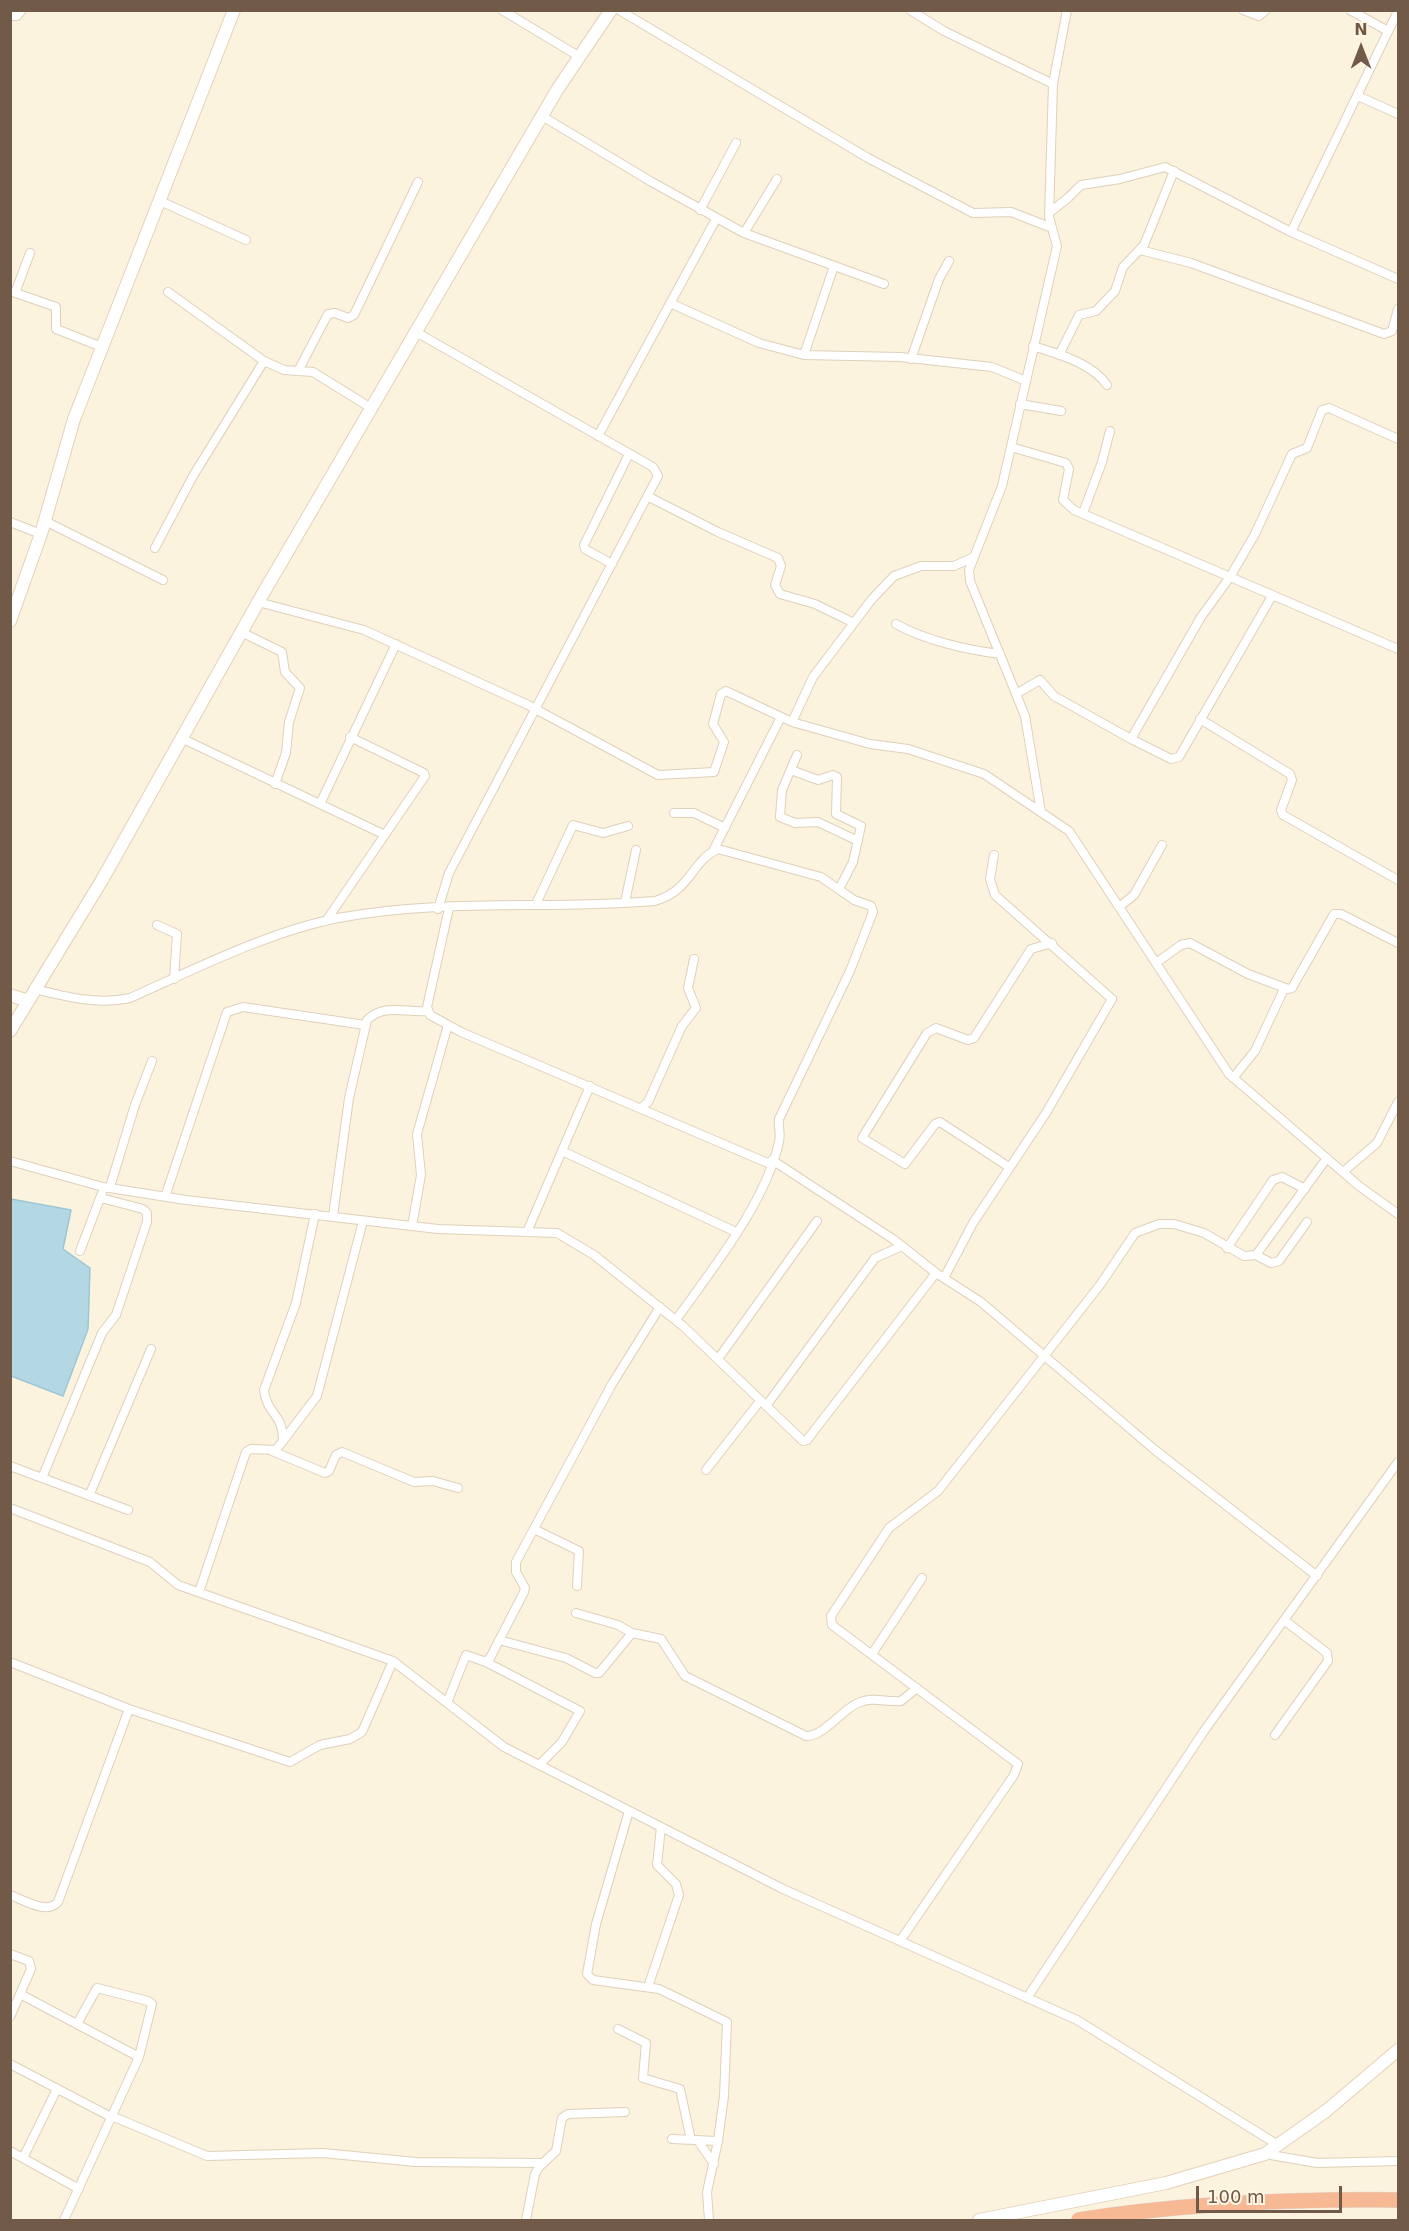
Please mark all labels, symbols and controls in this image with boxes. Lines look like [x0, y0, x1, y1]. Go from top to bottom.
north arrow [1331, 18, 1391, 78]
text: N [1354, 20, 1368, 39]
scale bar [1199, 2174, 1344, 2212]
text: 100 m [1207, 2186, 1265, 2207]

